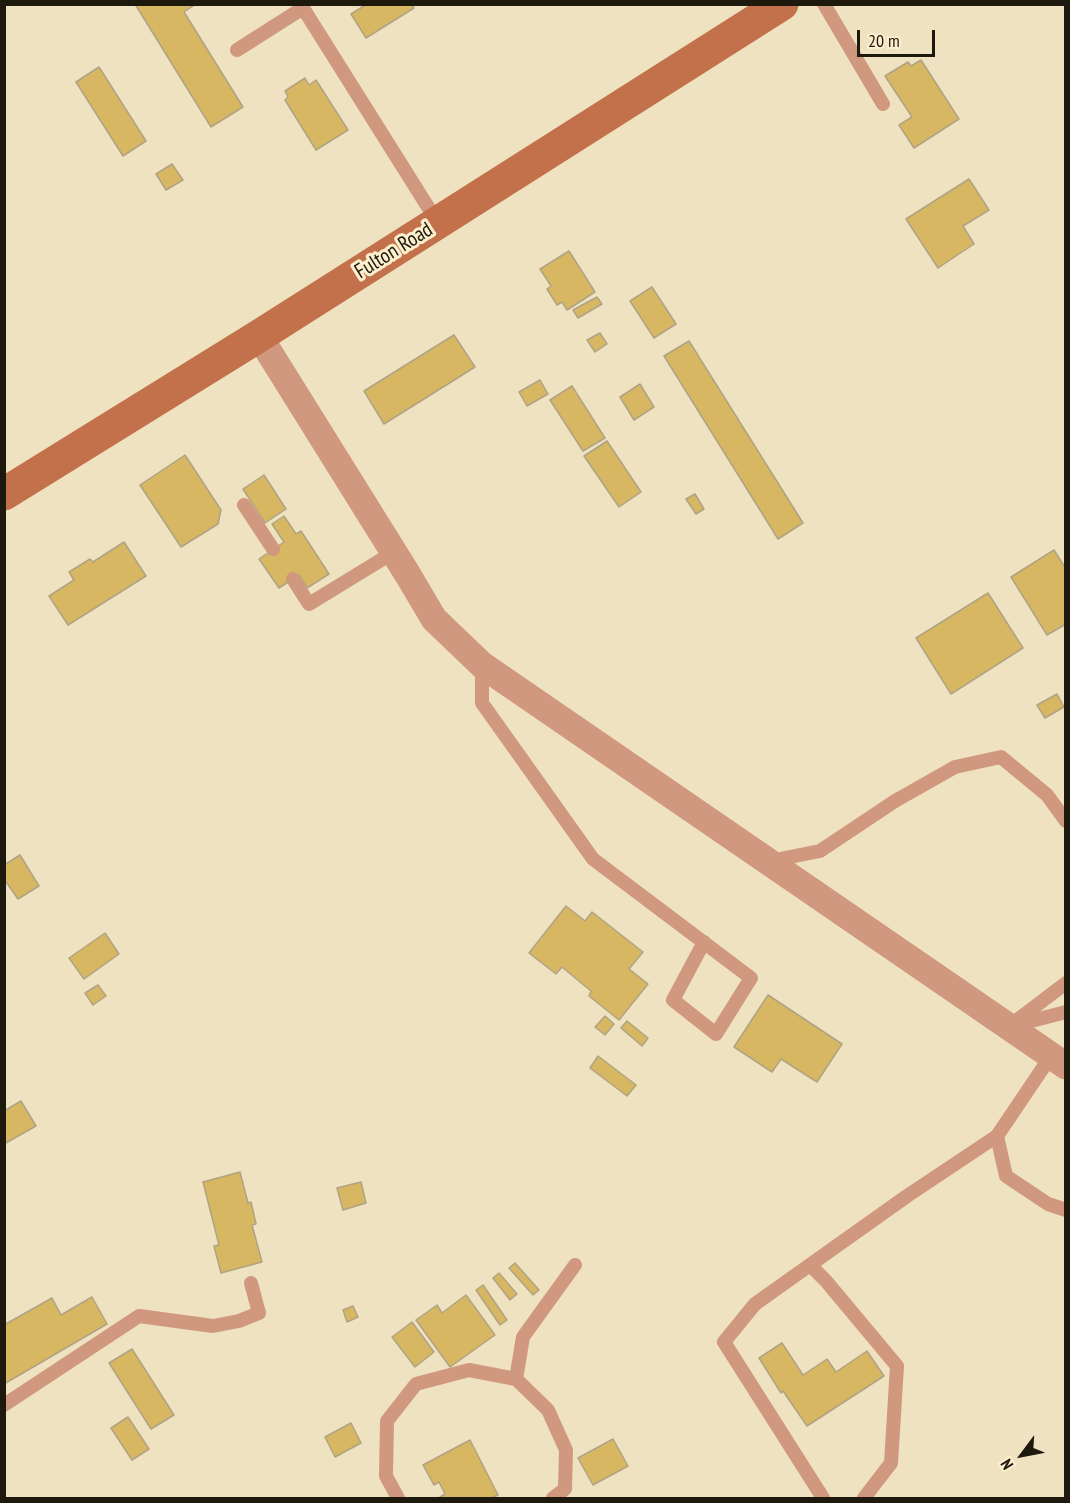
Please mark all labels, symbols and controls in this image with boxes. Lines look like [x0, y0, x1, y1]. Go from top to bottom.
scale bar [860, 18, 938, 56]
text: 20 m [868, 29, 900, 52]
street label: Fulton Road [350, 217, 438, 285]
north arrow [992, 1425, 1052, 1485]
text: N [996, 1456, 1018, 1474]

